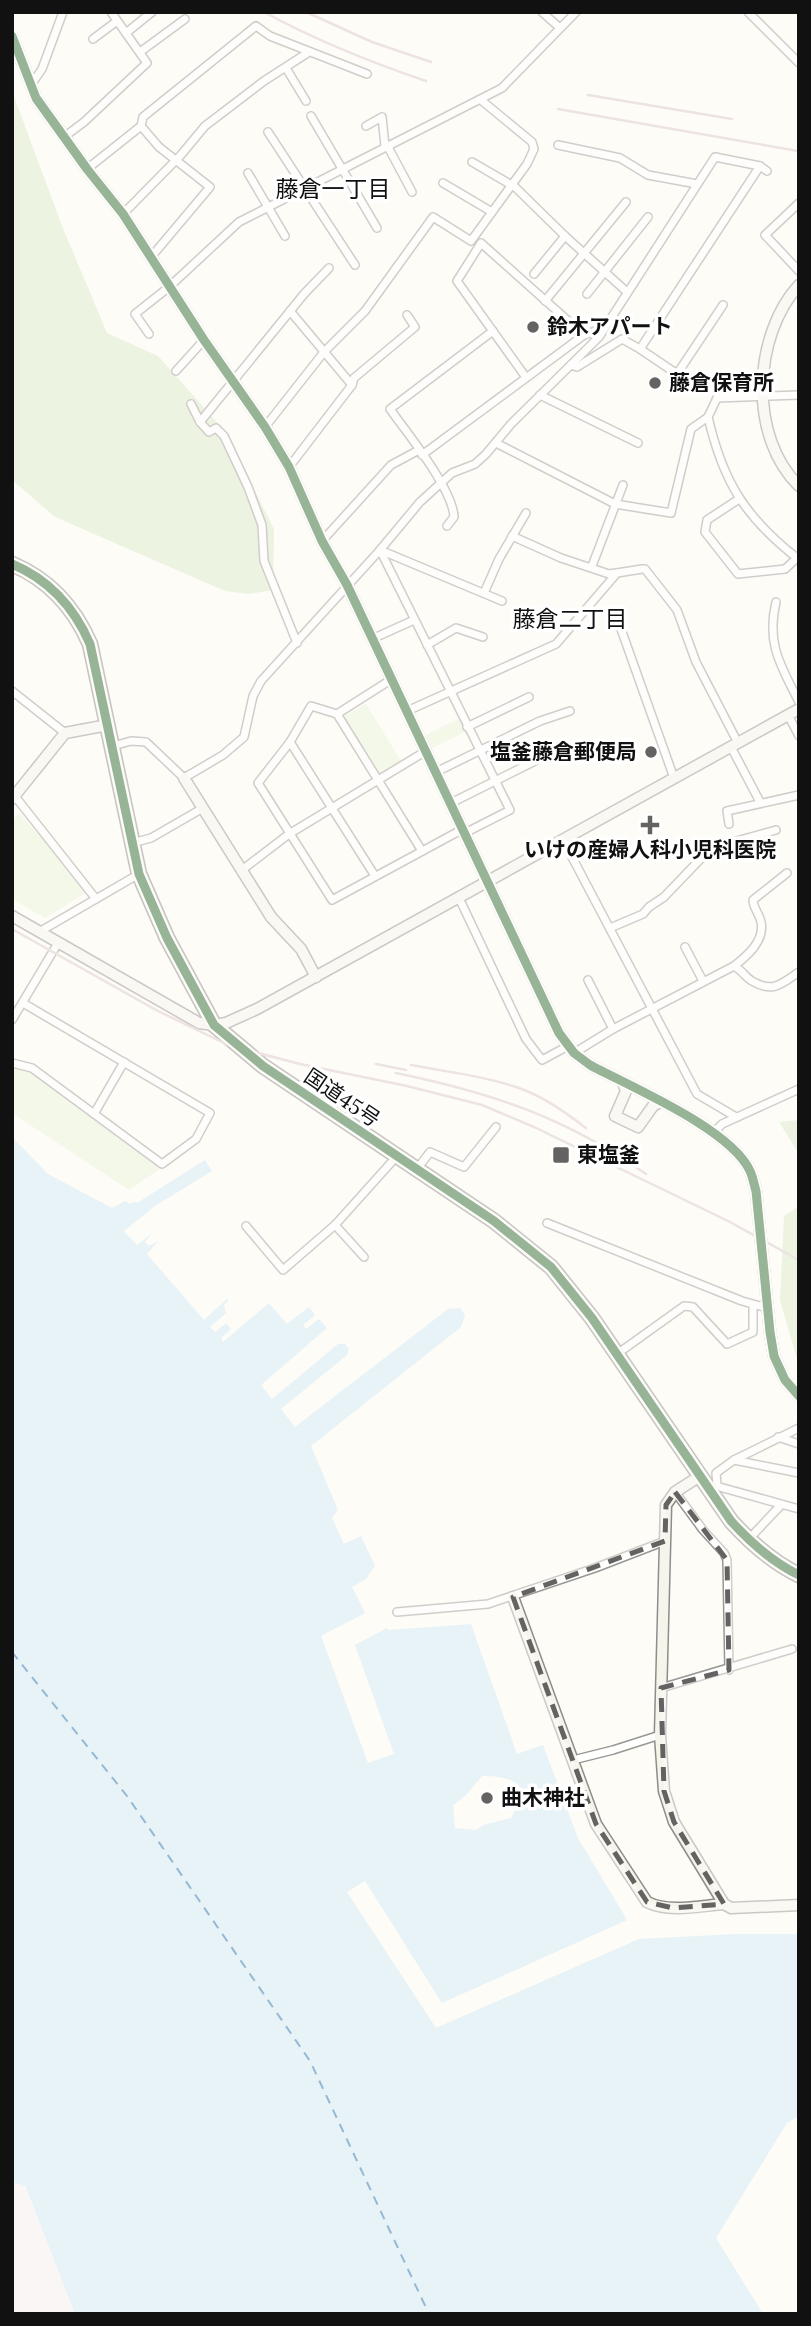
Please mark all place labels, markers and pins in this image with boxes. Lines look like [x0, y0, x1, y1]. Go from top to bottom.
place label: 鈴木アパート [547, 313, 673, 340]
marker: 鈴木アパート [525, 319, 541, 335]
place label: 藤倉保育所 [669, 369, 774, 396]
marker: 藤倉保育所 [647, 375, 663, 391]
place label: 塩釜藤倉郵便局 [490, 738, 637, 765]
marker: 塩釜藤倉郵便局 [643, 744, 659, 760]
marker: いけの産婦人科小児科医院 [640, 815, 660, 835]
place label: いけの産婦人科小児科医院 [524, 836, 776, 863]
place label: 東塩釜 [577, 1141, 640, 1168]
marker: 東塩釜 [551, 1145, 571, 1165]
place label: 曲木神社 [501, 1784, 585, 1811]
marker: 曲木神社 [479, 1790, 495, 1806]

